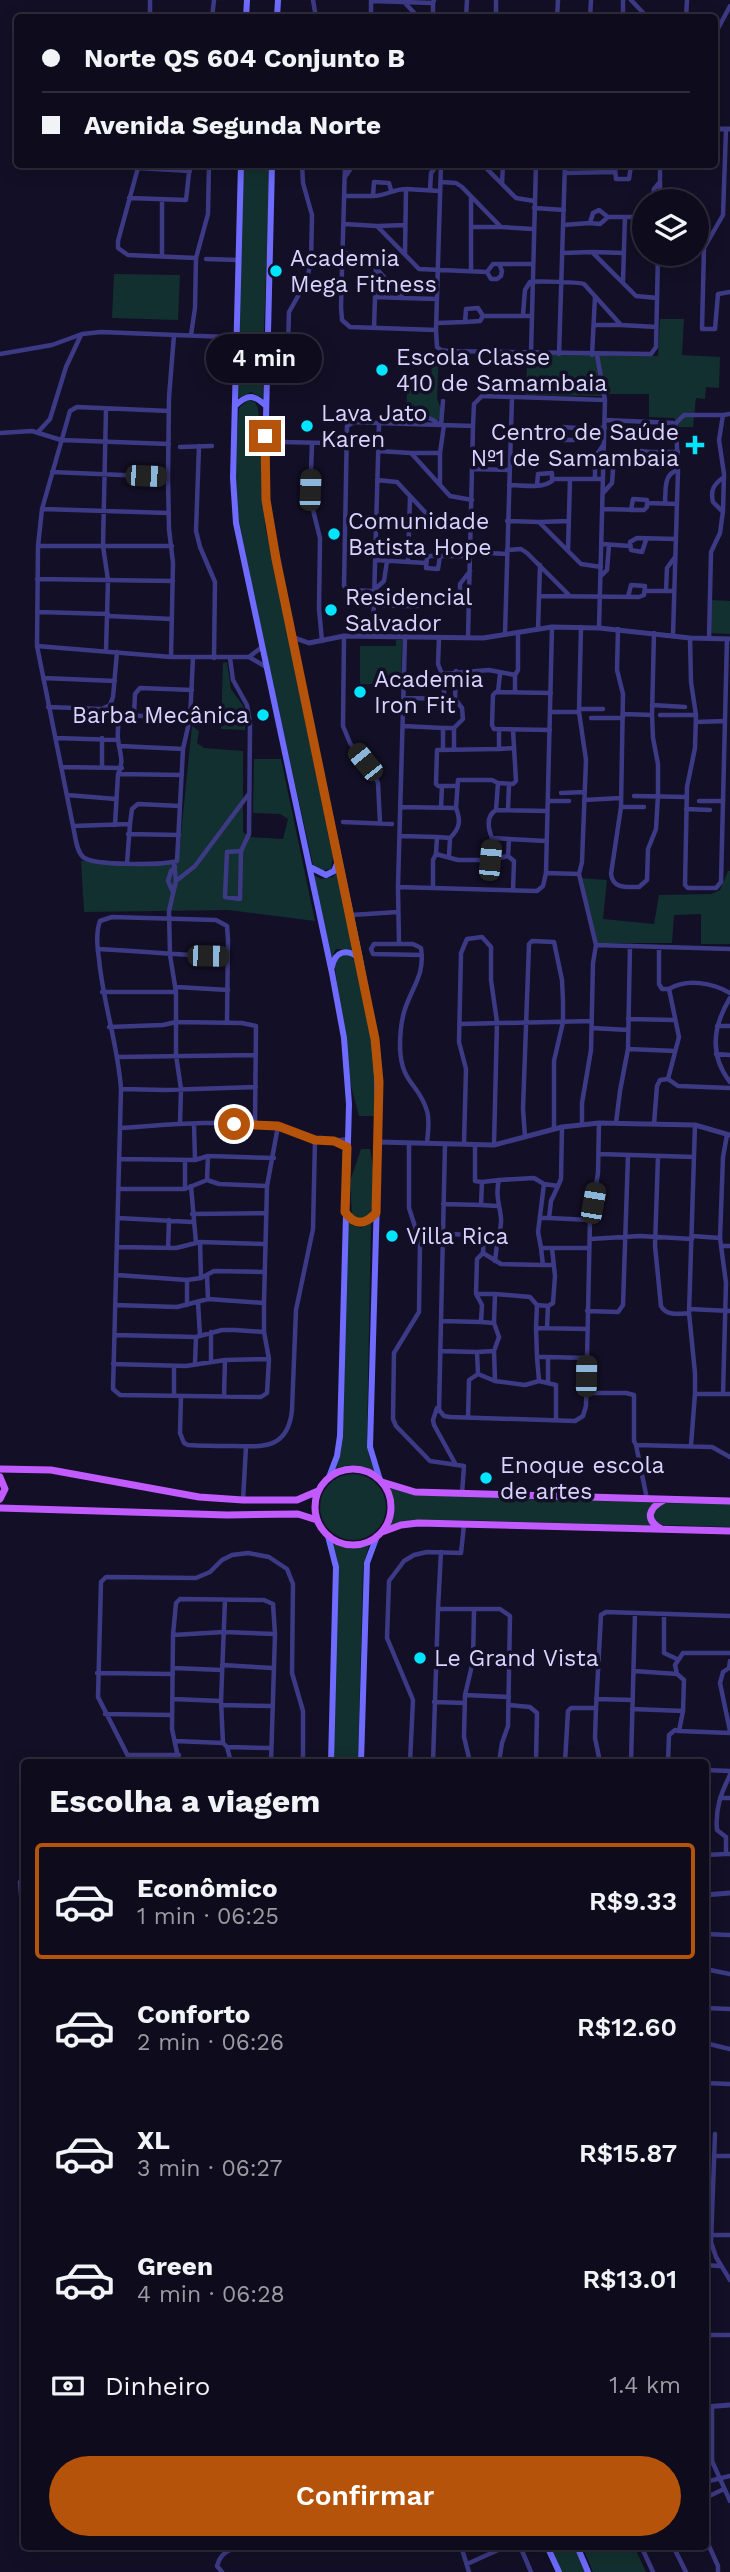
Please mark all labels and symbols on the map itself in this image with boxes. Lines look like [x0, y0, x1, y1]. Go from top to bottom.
place label: Academia Mega Fitness [290, 245, 437, 298]
marker: Academia Mega Fitness [268, 263, 284, 279]
callout: 4 min [207, 334, 323, 384]
place label: Escola Classe 410 de Samambaia [396, 344, 607, 397]
marker: Escola Classe 410 de Samambaia [374, 362, 390, 378]
place label: Lava Jato Karen [321, 400, 427, 453]
marker: Lava Jato Karen [299, 418, 315, 434]
place label: Centro de Saúde Nº1 de Samambaia [471, 419, 679, 472]
route end [249, 420, 281, 452]
marker: Centro de Saúde Nº1 de Samambaia [685, 435, 705, 455]
car [125, 465, 168, 487]
car [299, 469, 322, 511]
place label: Comunidade Batista Hope [348, 508, 492, 561]
marker: Comunidade Batista Hope [326, 526, 342, 542]
place label: Residencial Salvador [345, 584, 472, 637]
marker: Residencial Salvador [323, 602, 339, 618]
place label: Academia Iron Fit [374, 666, 484, 719]
marker: Academia Iron Fit [352, 684, 368, 700]
place label: Barba Mecânica [72, 702, 249, 729]
marker: Barba Mecânica [255, 707, 271, 723]
car [344, 739, 387, 785]
car [478, 838, 503, 882]
car [187, 945, 230, 967]
route start [218, 1108, 250, 1140]
car [580, 1180, 607, 1226]
place label: Villa Rica [406, 1223, 509, 1250]
marker: Villa Rica [384, 1228, 400, 1244]
car [576, 1355, 597, 1397]
place label: Enoque escola de artes [500, 1452, 665, 1505]
marker: Enoque escola de artes [478, 1470, 494, 1486]
place label: Le Grand Vista [434, 1645, 599, 1672]
marker: Le Grand Vista [412, 1650, 428, 1666]

